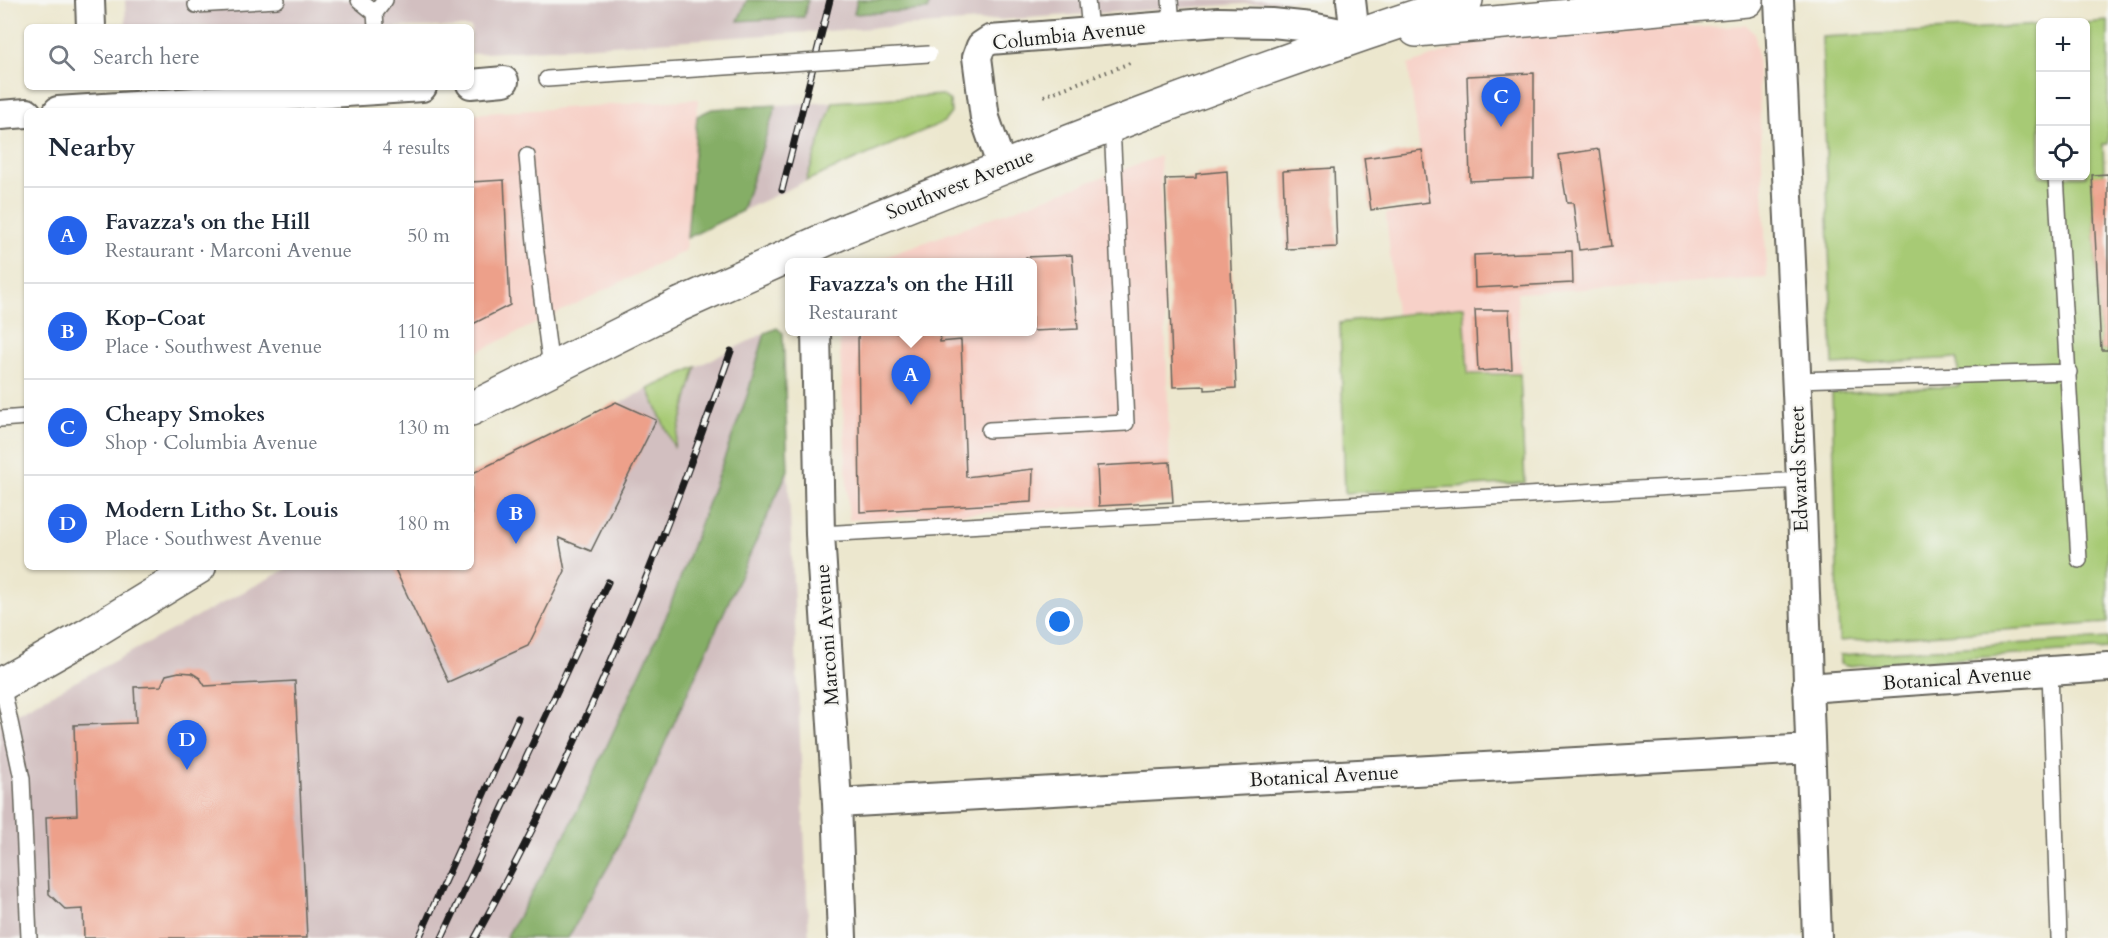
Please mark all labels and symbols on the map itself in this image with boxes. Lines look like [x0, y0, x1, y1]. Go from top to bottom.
street label: Columbia Avenue [991, 14, 1147, 56]
pin: C [1482, 78, 1520, 127]
street label: Southwest Avenue [882, 142, 1038, 226]
pin: A [892, 356, 930, 405]
street label: Edwards Street [1783, 405, 1815, 532]
pin: B [496, 494, 536, 544]
street label: Marconi Avenue [809, 563, 845, 707]
your location [1045, 607, 1074, 636]
street label: Botanical Avenue [1882, 659, 2032, 697]
pin: D [168, 720, 207, 770]
street label: Botanical Avenue [1249, 759, 1399, 793]

